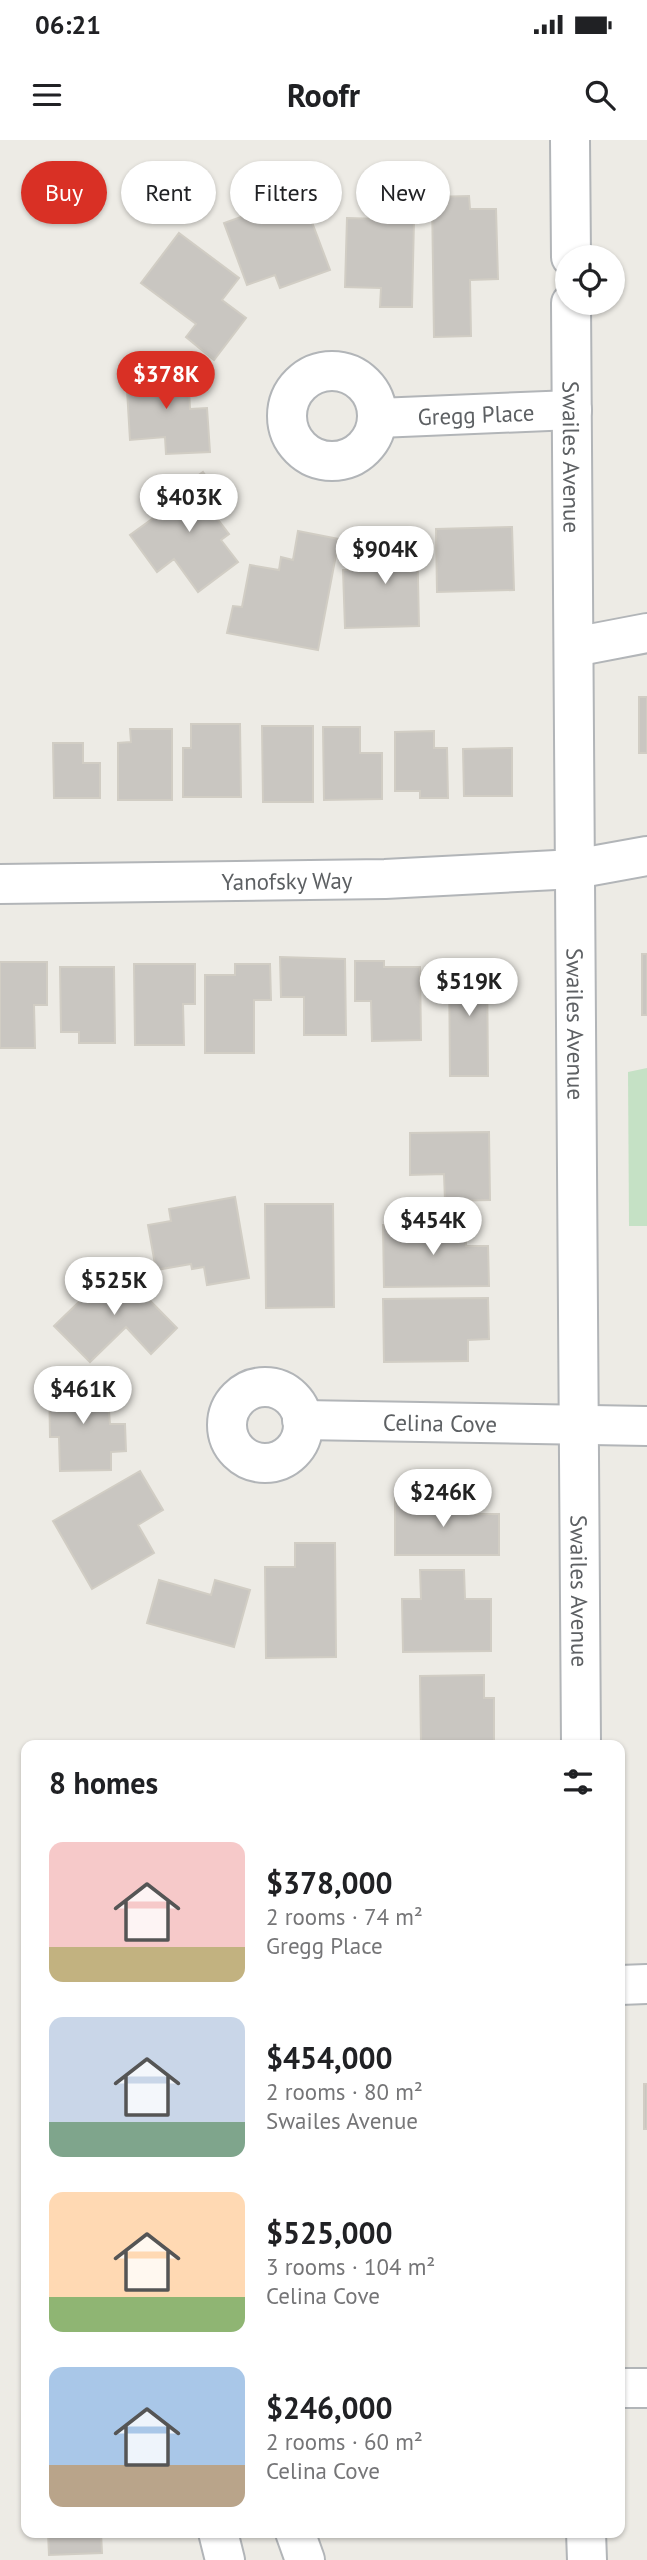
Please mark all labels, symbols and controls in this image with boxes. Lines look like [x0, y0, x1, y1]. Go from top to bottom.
text: 06:21 [35, 8, 101, 41]
text: Roofr [287, 74, 360, 116]
icon: menu [28, 76, 66, 114]
icon: search [581, 76, 619, 114]
chip: Buy [21, 161, 107, 224]
chip: Rent [121, 161, 216, 224]
chip: Filters [230, 161, 342, 224]
chip: New [356, 161, 450, 224]
map controls [555, 245, 625, 315]
button: locate [555, 245, 625, 315]
pin: $378K [117, 352, 215, 411]
text: $378K [133, 359, 199, 388]
street label: Swailes Avenue [557, 381, 587, 533]
street label: Gregg Place [417, 397, 535, 431]
pin: $403K [140, 474, 238, 534]
text: $403K [156, 482, 222, 511]
pin: $904K [336, 526, 434, 586]
text: $904K [352, 534, 418, 563]
street label: Yanofsky Way [221, 865, 353, 896]
street label: Swailes Avenue [561, 948, 591, 1100]
pin: $519K [420, 958, 518, 1018]
text: $519K [436, 966, 502, 995]
pin: $454K [384, 1198, 482, 1257]
text: $454K [400, 1205, 466, 1234]
pin: $525K [65, 1258, 163, 1317]
text: $525K [81, 1265, 147, 1294]
pin: $461K [34, 1366, 132, 1426]
text: $461K [50, 1374, 116, 1403]
street label: Celina Cove [383, 1407, 497, 1438]
pin: $246K [394, 1470, 492, 1529]
text: $246K [410, 1477, 476, 1506]
street label: Swailes Avenue [565, 1515, 595, 1667]
text: 8 homes [49, 1763, 158, 1802]
icon: filters [559, 1763, 597, 1801]
text: $378,000 [266, 1863, 393, 1902]
icon: home [105, 1870, 189, 1954]
text: 2 rooms · 74 m² [266, 1902, 423, 1931]
text: Gregg Place [266, 1931, 383, 1960]
text: $454,000 [266, 2038, 393, 2077]
icon: home [105, 2045, 189, 2129]
text: 2 rooms · 80 m² [266, 2077, 423, 2106]
text: Swailes Avenue [266, 2106, 418, 2135]
text: $525,000 [266, 2213, 393, 2252]
icon: home [105, 2220, 189, 2304]
text: 3 rooms · 104 m² [266, 2252, 435, 2281]
text: Celina Cove [266, 2281, 380, 2310]
text: $246,000 [266, 2388, 393, 2427]
icon: home [105, 2395, 189, 2479]
text: 2 rooms · 60 m² [266, 2427, 423, 2456]
text: Celina Cove [266, 2456, 380, 2485]

